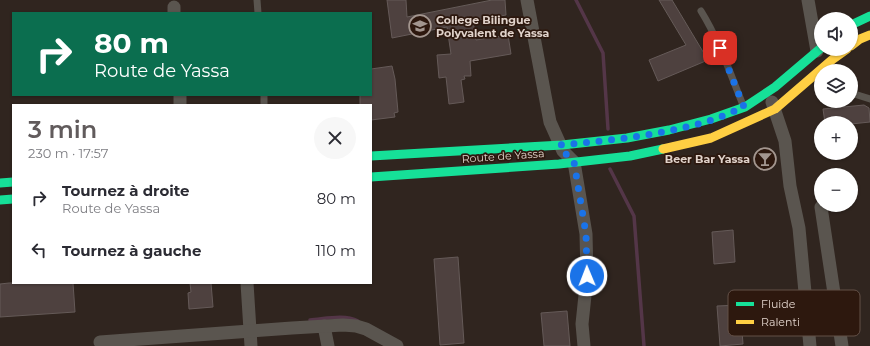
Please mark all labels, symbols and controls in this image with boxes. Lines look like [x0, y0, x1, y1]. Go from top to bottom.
map controls [814, 12, 858, 212]
button: sound [814, 12, 858, 56]
school or university icon: College Bilingue Polyvalent de Yassa [407, 13, 433, 39]
place label: College Bilingue Polyvalent de Yassa [436, 13, 550, 40]
text: 80 m [94, 26, 169, 60]
icon: right [28, 28, 80, 80]
pin [703, 31, 737, 65]
icon: arrive [709, 37, 731, 59]
text: Route de Yassa [94, 60, 230, 82]
button: layers [814, 64, 858, 108]
text: 3 min [28, 115, 97, 144]
button: + [814, 116, 858, 160]
button: close [314, 117, 356, 159]
text: 230 m · 17:57 [28, 145, 108, 161]
street label: Route de Yassa [461, 146, 545, 166]
bar icon: Beer Bar Yassa [752, 146, 778, 172]
place label: Beer Bar Yassa [665, 152, 750, 166]
button: − [814, 168, 858, 212]
text: Tournez à droite [62, 181, 190, 200]
icon: right [28, 187, 50, 209]
text: 80 m [317, 189, 356, 208]
text: Route de Yassa [62, 200, 160, 216]
icon: left [28, 239, 50, 261]
text: Tournez à gauche [62, 241, 201, 260]
text: 110 m [315, 241, 356, 260]
position arrow [566, 255, 608, 297]
legend [728, 290, 860, 336]
text: Fluide [761, 297, 796, 311]
text: Ralenti [761, 315, 800, 329]

